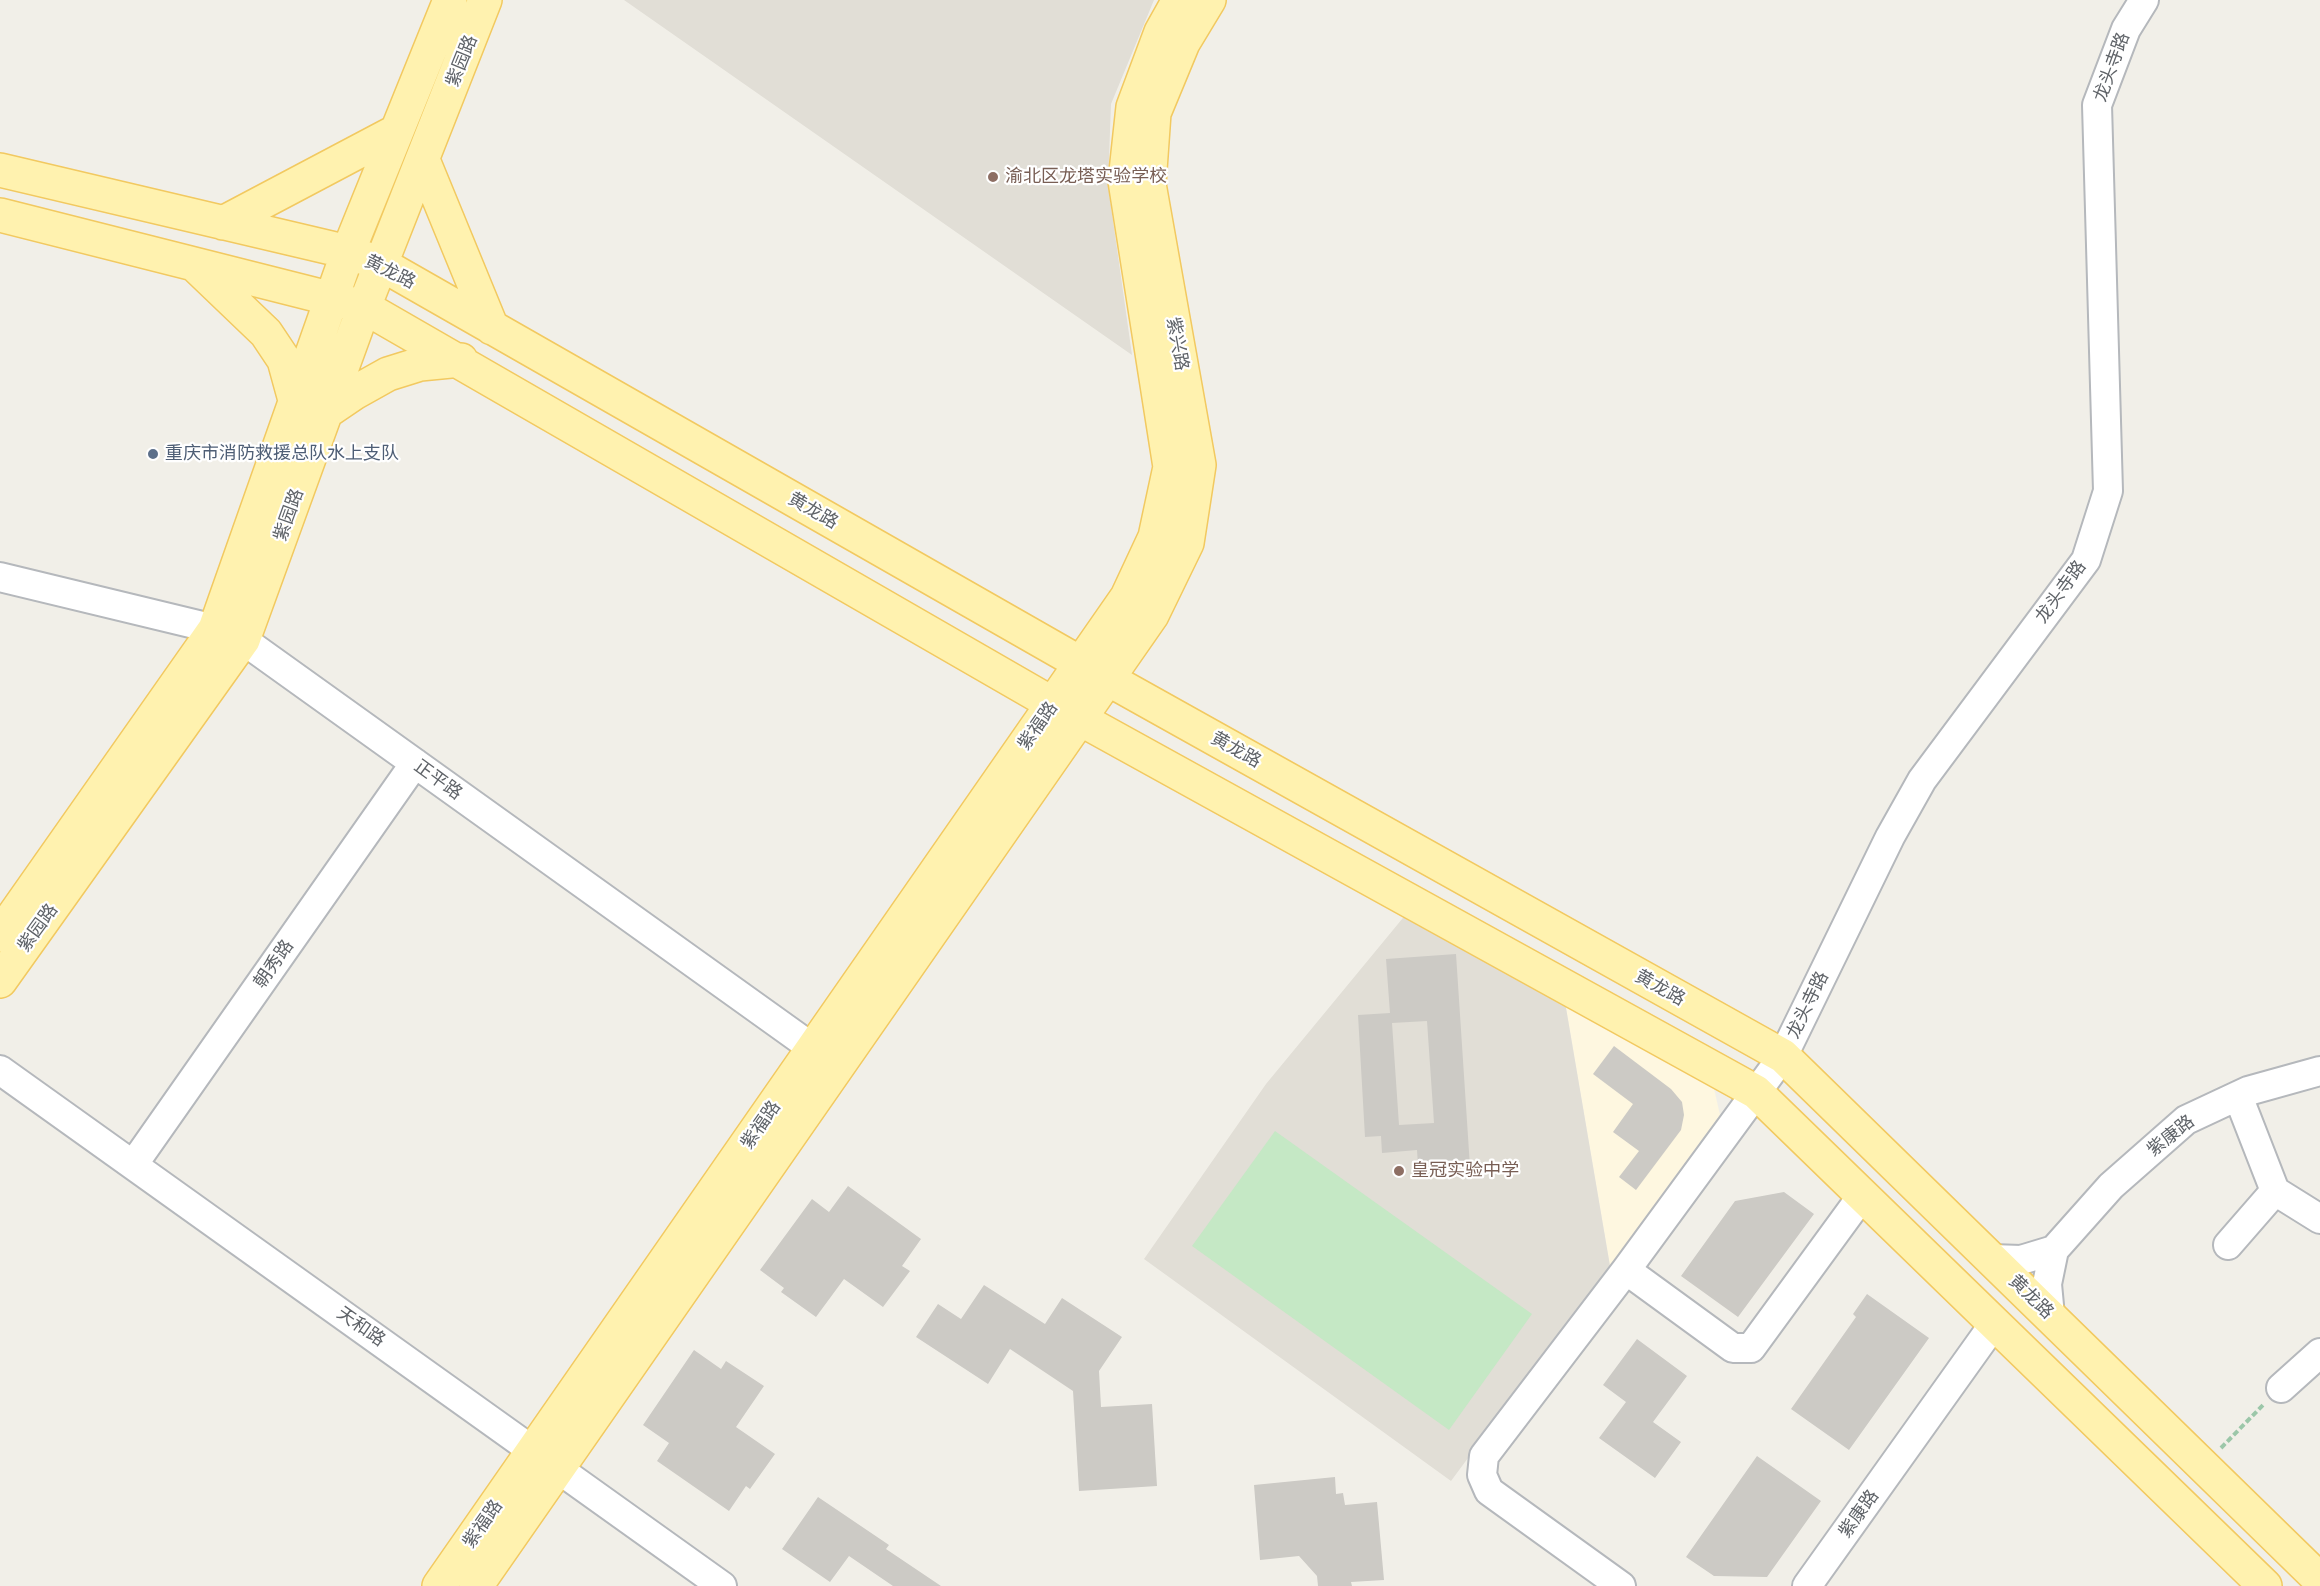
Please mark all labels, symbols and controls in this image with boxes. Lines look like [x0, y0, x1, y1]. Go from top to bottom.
street label: 龙头寺路 [2090, 29, 2134, 105]
street label: 紫园路 [442, 32, 482, 90]
place label: 渝北区龙塔实验学校 [1005, 166, 1167, 188]
marker: 渝北区龙塔实验学校 [986, 170, 1000, 184]
street label: 黄龙路 [361, 250, 419, 294]
street label: 紫兴路 [1162, 316, 1192, 372]
place label: 重庆市消防救援总队水上支队 [165, 443, 399, 465]
marker: 重庆市消防救援总队水上支队 [146, 447, 160, 461]
street label: 紫园路 [270, 486, 308, 544]
street label: 黄龙路 [784, 488, 842, 534]
street label: 龙头寺路 [2031, 557, 2091, 627]
street label: 紫福路 [1014, 698, 1062, 754]
street label: 黄龙路 [1207, 727, 1265, 773]
street label: 正平路 [410, 755, 466, 805]
street label: 紫园路 [13, 900, 63, 956]
street label: 朝秀路 [250, 936, 298, 992]
street label: 黄龙路 [1631, 965, 1689, 1011]
street label: 龙头寺路 [1783, 968, 1833, 1042]
street label: 紫福路 [737, 1097, 785, 1153]
street label: 紫康路 [2143, 1111, 2199, 1161]
place label: 皇冠实验中学 [1411, 1160, 1519, 1182]
marker: 皇冠实验中学 [1392, 1164, 1406, 1178]
street label: 黄龙路 [2004, 1270, 2058, 1324]
street label: 天和路 [333, 1303, 389, 1351]
street label: 紫康路 [1834, 1486, 1884, 1542]
street label: 紫福路 [459, 1496, 507, 1552]

